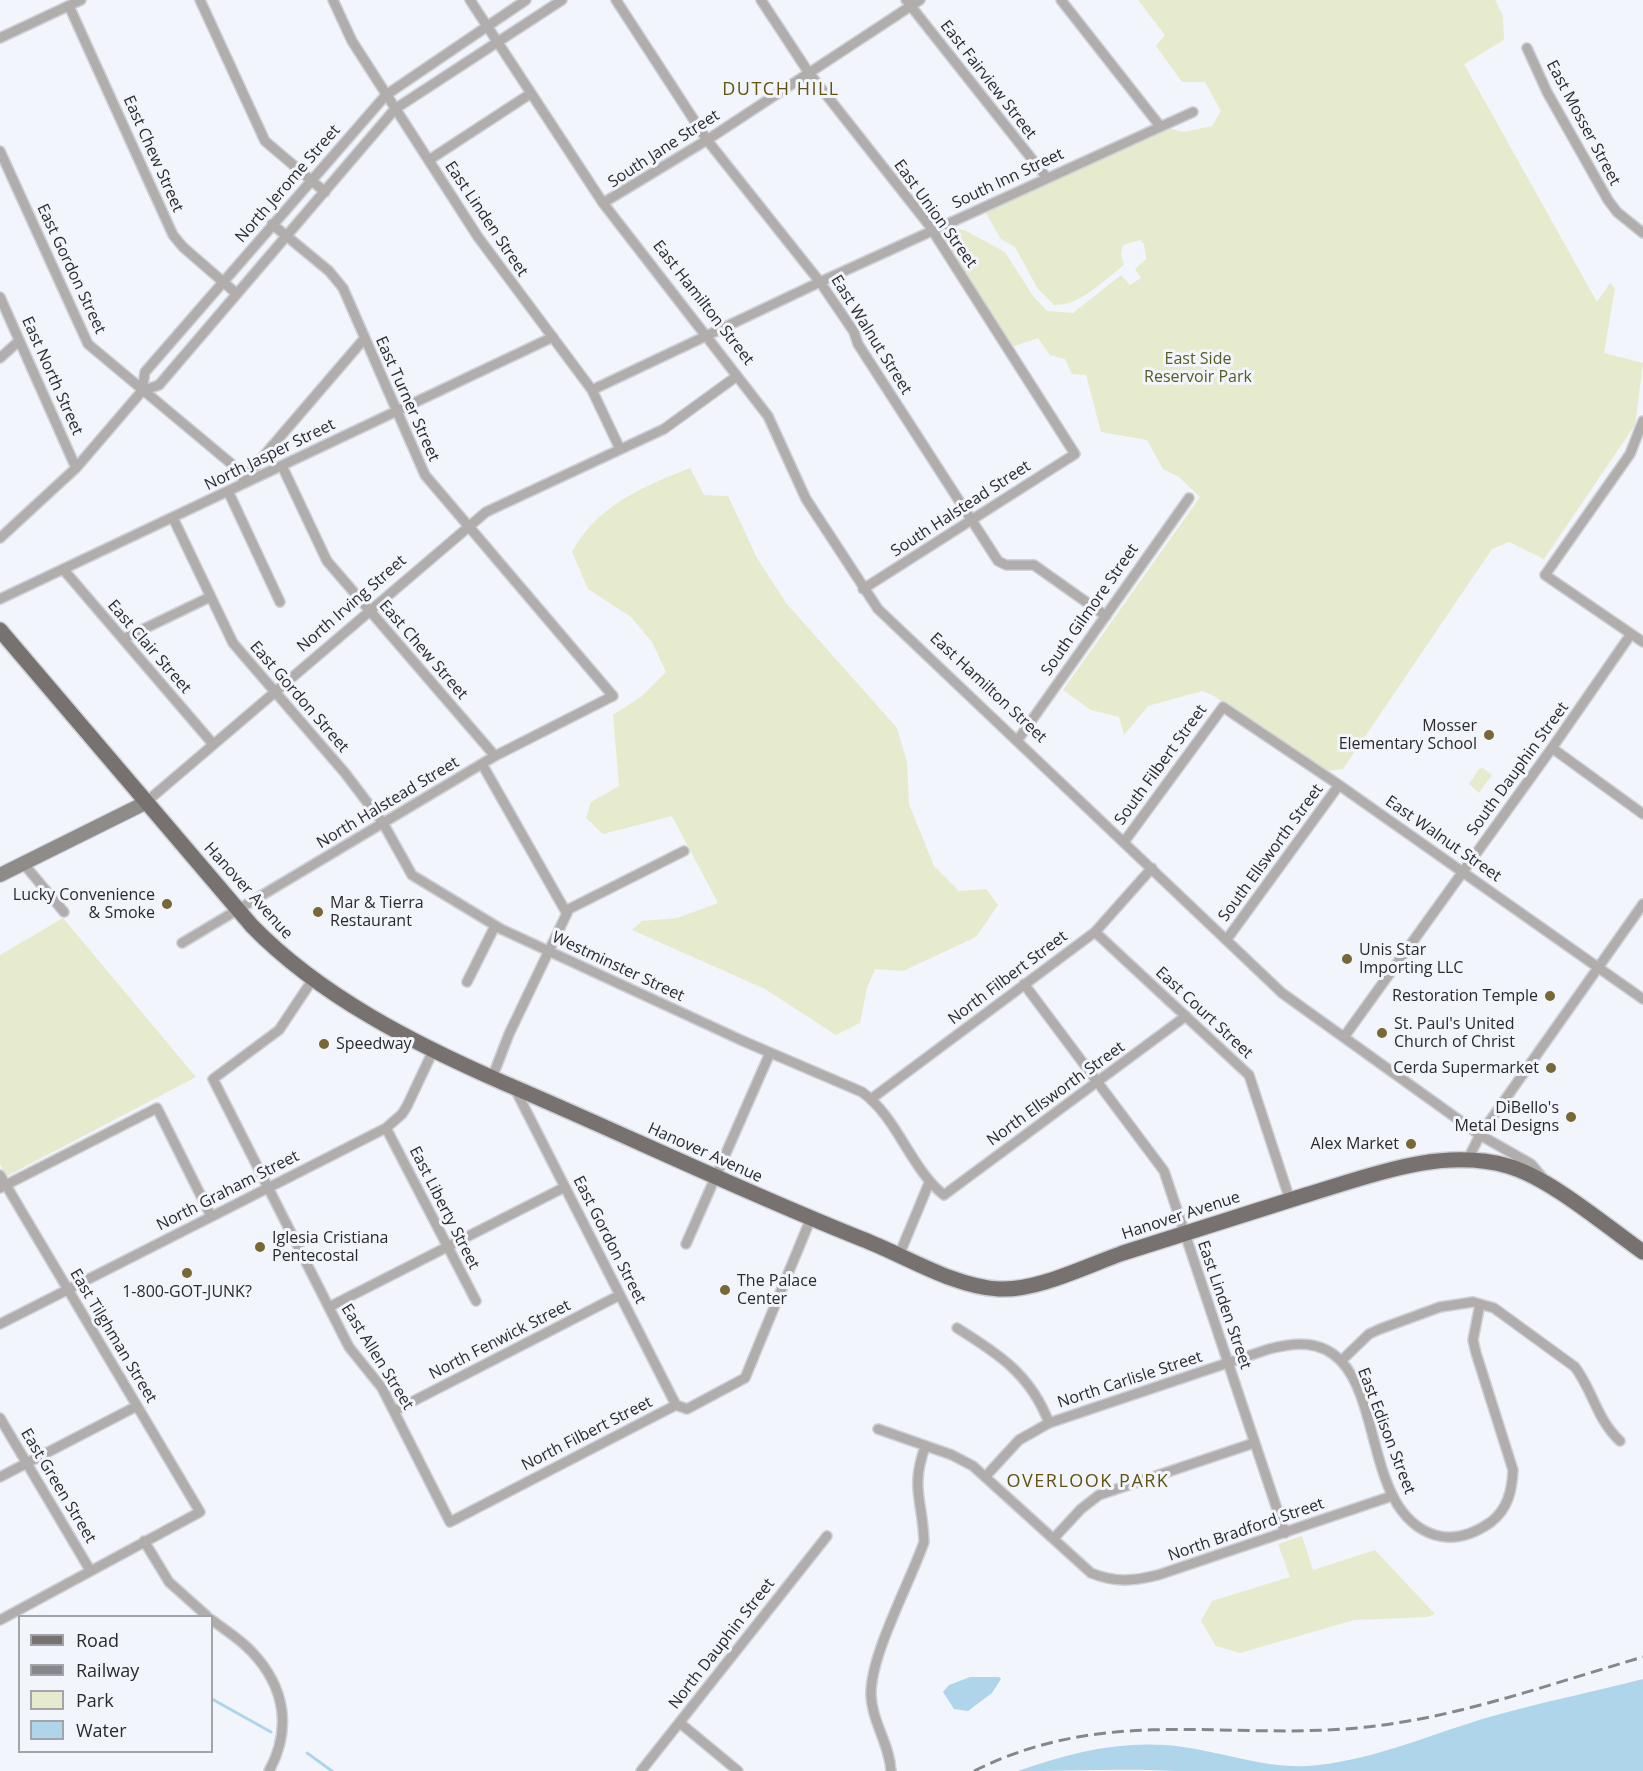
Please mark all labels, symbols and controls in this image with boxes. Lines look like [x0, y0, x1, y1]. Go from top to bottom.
street label: East Fairview Street [936, 17, 1040, 143]
street label: East Mosser Street [1542, 57, 1624, 189]
district label: DUTCH HILL [722, 79, 840, 101]
street label: East Chew Street [119, 93, 187, 215]
street label: South Jane Street [605, 106, 723, 192]
street label: North Jerome Street [232, 121, 344, 247]
street label: South Inn Street [949, 145, 1067, 213]
street label: East Union Street [889, 156, 981, 272]
street label: East Linden Street [440, 158, 532, 280]
street label: East Gordon Street [32, 201, 110, 337]
street label: East Hamilton Street [648, 237, 758, 369]
street label: East Walnut Street [827, 272, 915, 398]
street label: East North Street [17, 314, 87, 438]
street label: East Turner Street [371, 334, 443, 464]
park label: East Side Reservoir Park [1144, 349, 1252, 387]
street label: North Jasper Street [202, 415, 338, 495]
street label: South Halstead Street [888, 457, 1034, 561]
street label: South Gilmore Street [1037, 540, 1143, 680]
street label: North Irving Street [294, 551, 410, 657]
street label: East Clair Street [103, 596, 195, 698]
street label: East Chew Street [375, 596, 471, 704]
street label: East Hamilton Street [926, 629, 1050, 747]
street label: East Gordon Street [245, 637, 353, 757]
street label: South Dauphin Street [1463, 698, 1573, 840]
street label: South Filbert Street [1111, 701, 1211, 829]
place label: Mosser Elementary School [1339, 716, 1477, 754]
marker: Mosser Elementary School [1482, 728, 1496, 742]
street label: North Halstead Street [313, 753, 463, 853]
street label: South Ellsworth Street [1215, 780, 1327, 926]
street label: East Walnut Street [1381, 792, 1505, 886]
street label: Hanover Avenue [200, 839, 296, 943]
place label: Lucky Convenience & Smoke [13, 885, 155, 923]
place label: Mar & Tierra Restaurant [330, 893, 424, 931]
marker: Lucky Convenience & Smoke [160, 897, 174, 911]
marker: Mar & Tierra Restaurant [311, 905, 325, 919]
street label: North Filbert Street [945, 927, 1071, 1029]
street label: Westminster Street [549, 928, 687, 1006]
place label: Unis Star Importing LLC [1359, 940, 1463, 978]
marker: Unis Star Importing LLC [1340, 952, 1354, 966]
street label: East Court Street [1151, 963, 1257, 1063]
place label: Restoration Temple [1392, 986, 1538, 1006]
marker: Restoration Temple [1543, 989, 1557, 1003]
place label: St. Paul's United Church of Christ [1394, 1014, 1515, 1052]
marker: St. Paul's United Church of Christ [1375, 1026, 1389, 1040]
place label: Speedway [336, 1034, 412, 1054]
marker: Speedway [317, 1037, 331, 1051]
street label: North Ellsworth Street [983, 1038, 1129, 1150]
place label: Cerda Supermarket [1393, 1058, 1539, 1078]
marker: Cerda Supermarket [1544, 1061, 1558, 1075]
place label: DiBello's Metal Designs [1454, 1098, 1559, 1136]
marker: DiBello's Metal Designs [1564, 1110, 1578, 1124]
street label: Hanover Avenue [645, 1119, 765, 1187]
place label: Alex Market [1310, 1134, 1399, 1154]
marker: Alex Market [1404, 1137, 1418, 1151]
street label: East Liberty Street [405, 1143, 483, 1273]
street label: North Graham Street [154, 1147, 302, 1235]
street label: East Gordon Street [568, 1173, 650, 1307]
street label: Hanover Avenue [1119, 1188, 1243, 1244]
place label: Iglesia Cristiana Pentecostal [272, 1228, 389, 1266]
street label: East Linden Street [1193, 1238, 1255, 1372]
marker: Iglesia Cristiana Pentecostal [253, 1240, 267, 1254]
street label: East Tilghman Street [65, 1265, 161, 1407]
marker: 1-800-GOT-JUNK? [180, 1266, 194, 1280]
place label: The Palace Center [737, 1271, 817, 1309]
place label: 1-800-GOT-JUNK? [122, 1282, 252, 1302]
marker: The Palace Center [718, 1283, 732, 1297]
street label: North Fenwick Street [426, 1296, 574, 1384]
street label: East Allen Street [337, 1301, 417, 1413]
street label: North Carlisle Street [1055, 1348, 1205, 1412]
street label: East Edison Street [1353, 1365, 1419, 1497]
street label: North Filbert Street [518, 1393, 656, 1475]
street label: East Green Street [16, 1425, 100, 1547]
district label: OVERLOOK PARK [1007, 1471, 1169, 1493]
street label: North Bradford Street [1166, 1494, 1326, 1566]
street label: North Dauphin Street [665, 1575, 779, 1713]
legend [18, 1615, 213, 1753]
text: Road [76, 1628, 119, 1652]
text: Railway [76, 1658, 139, 1682]
text: Park [76, 1688, 114, 1712]
text: Water [76, 1718, 127, 1742]

